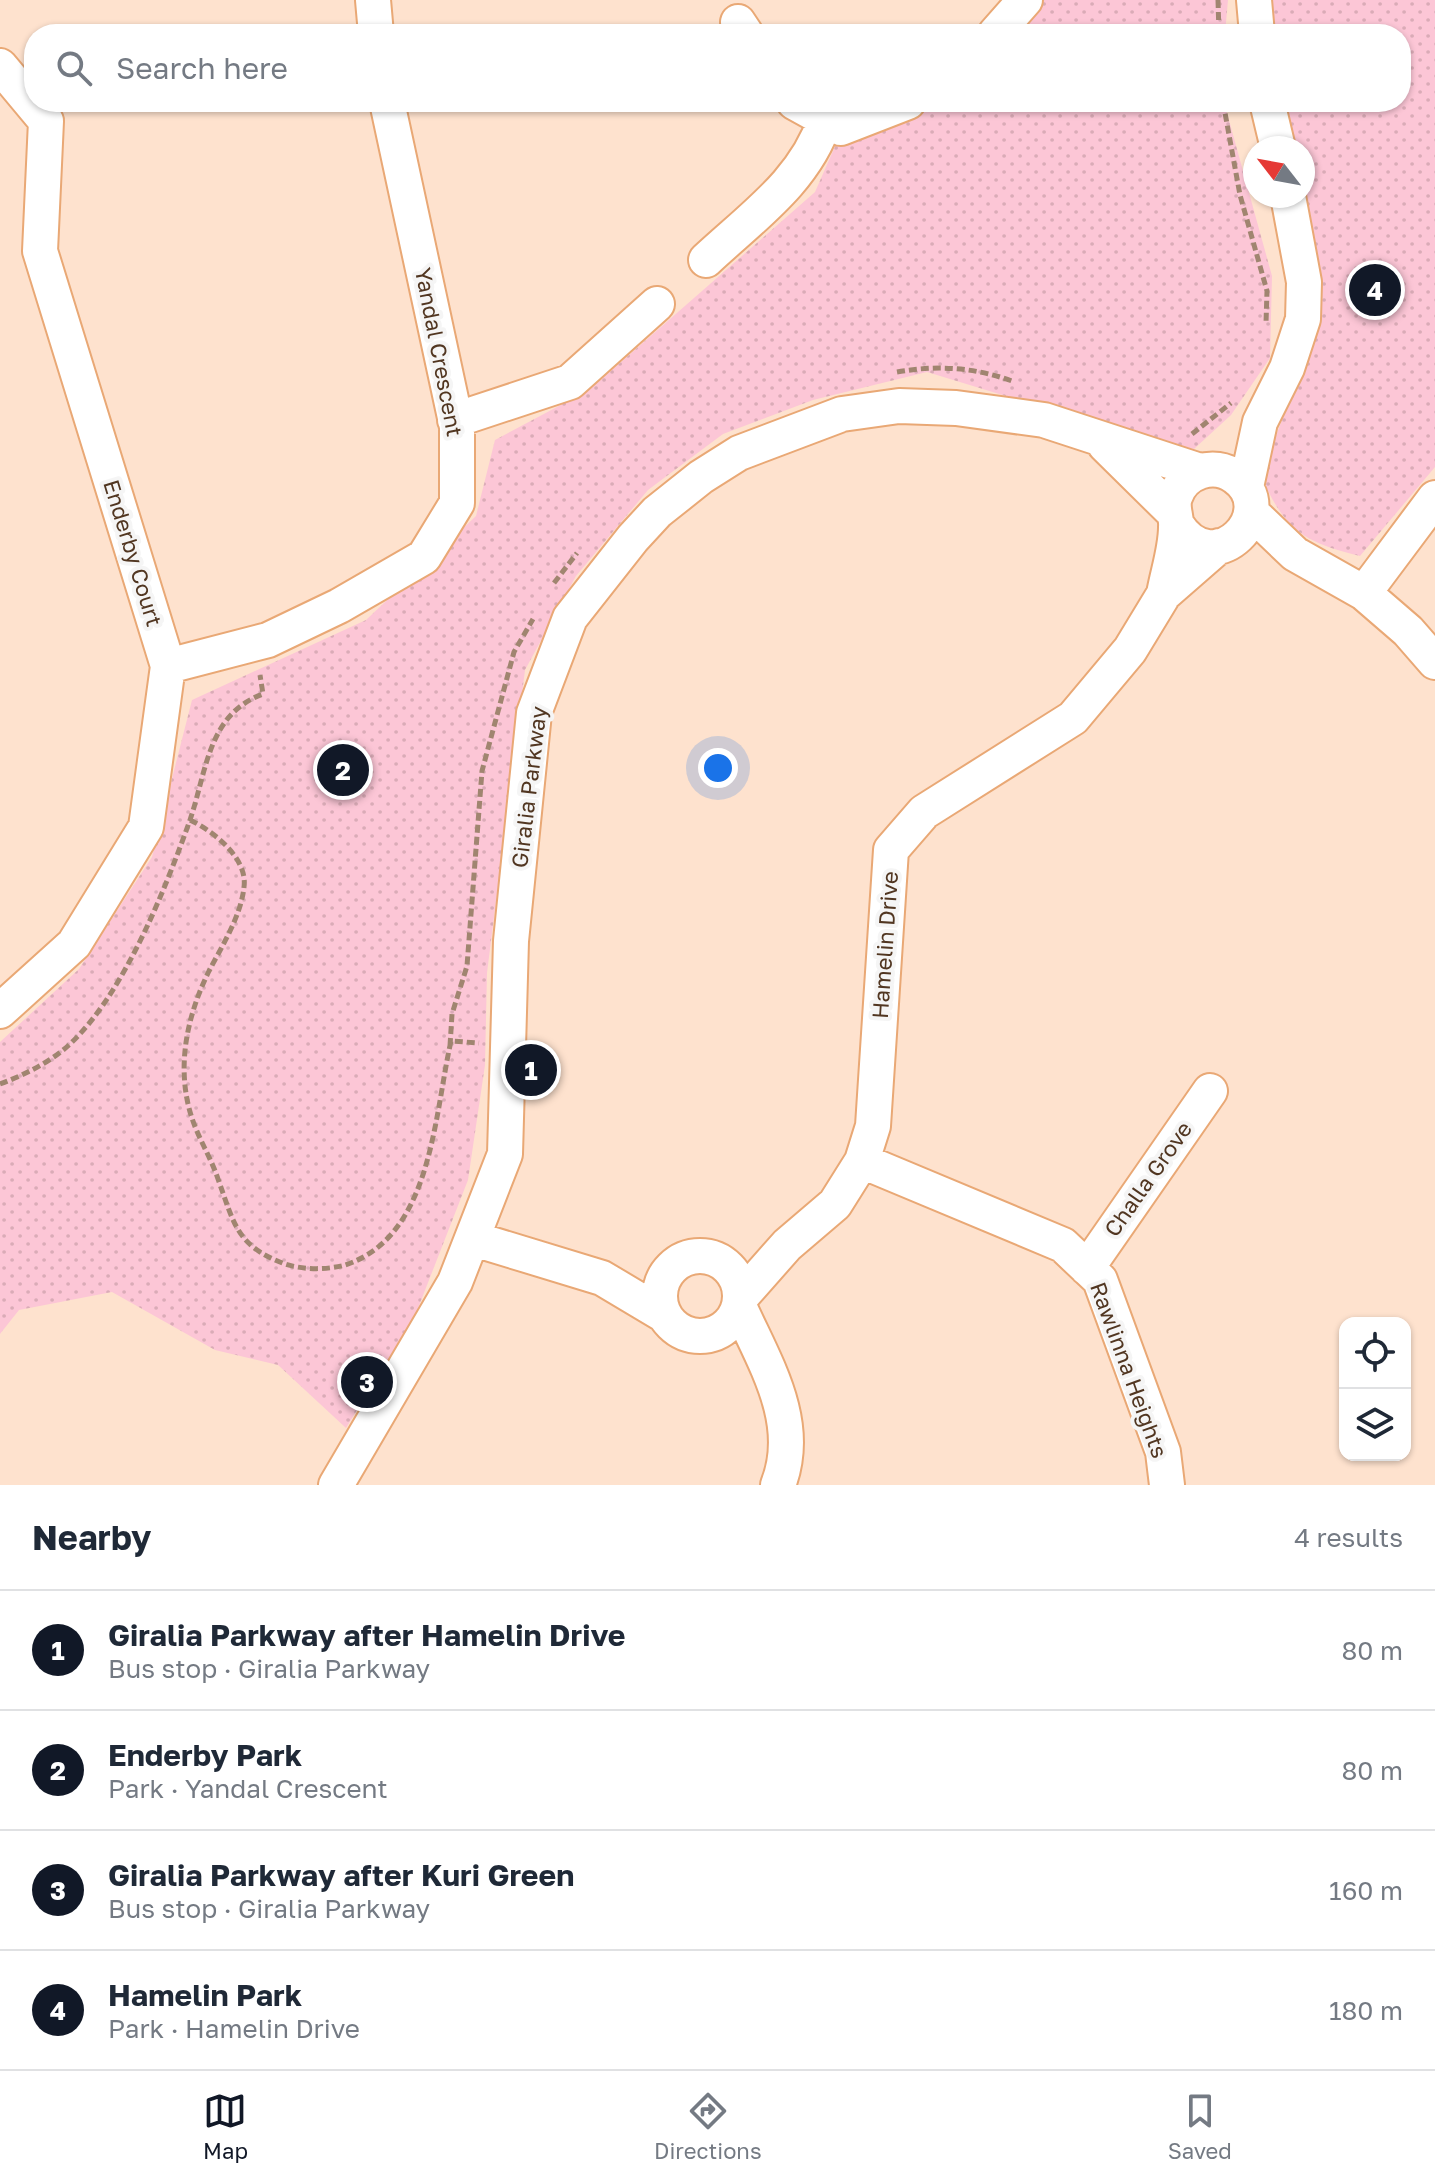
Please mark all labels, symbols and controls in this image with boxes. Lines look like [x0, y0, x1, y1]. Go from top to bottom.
search box [24, 24, 1411, 112]
icon: search [52, 46, 96, 90]
text: Search here [116, 50, 288, 86]
north arrow [1243, 136, 1315, 208]
pin: 4 [1349, 260, 1401, 320]
street label: Yandal Crescent [410, 265, 469, 439]
street label: Enderby Court [98, 476, 169, 629]
street label: Giralia Parkway [505, 705, 552, 869]
pin: 2 [317, 740, 369, 800]
your location [698, 748, 738, 788]
street label: Hamelin Drive [866, 870, 903, 1020]
pin: 1 [505, 1040, 557, 1100]
street label: Challa Grove [1098, 1116, 1197, 1241]
street label: Rawlinna Heights [1085, 1278, 1174, 1462]
map controls [1339, 1317, 1411, 1461]
button: locate [1339, 1317, 1411, 1389]
pin: 3 [341, 1352, 393, 1412]
button: layers [1339, 1389, 1411, 1461]
text: Nearby [32, 1517, 152, 1557]
text: 4 results [1294, 1522, 1403, 1553]
text: Giralia Parkway after Hamelin Drive [108, 1617, 626, 1653]
text: 1 [51, 1635, 65, 1666]
text: 80 m [1342, 1635, 1403, 1666]
text: Bus stop · Giralia Parkway [108, 1653, 430, 1684]
text: Enderby Park [108, 1737, 302, 1773]
text: 2 [50, 1755, 66, 1786]
text: 80 m [1342, 1755, 1403, 1786]
text: Park · Yandal Crescent [108, 1773, 388, 1804]
text: Giralia Parkway after Kuri Green [108, 1857, 574, 1893]
text: 3 [50, 1875, 66, 1906]
text: 160 m [1329, 1875, 1403, 1906]
text: Bus stop · Giralia Parkway [108, 1893, 430, 1924]
text: Hamelin Park [108, 1977, 302, 2013]
text: 4 [50, 1995, 66, 2026]
text: 180 m [1329, 1995, 1403, 2026]
text: Park · Hamelin Drive [108, 2013, 360, 2044]
tab: Map [203, 2089, 248, 2164]
tab: Directions [654, 2089, 762, 2164]
tab: Saved [1168, 2089, 1232, 2164]

